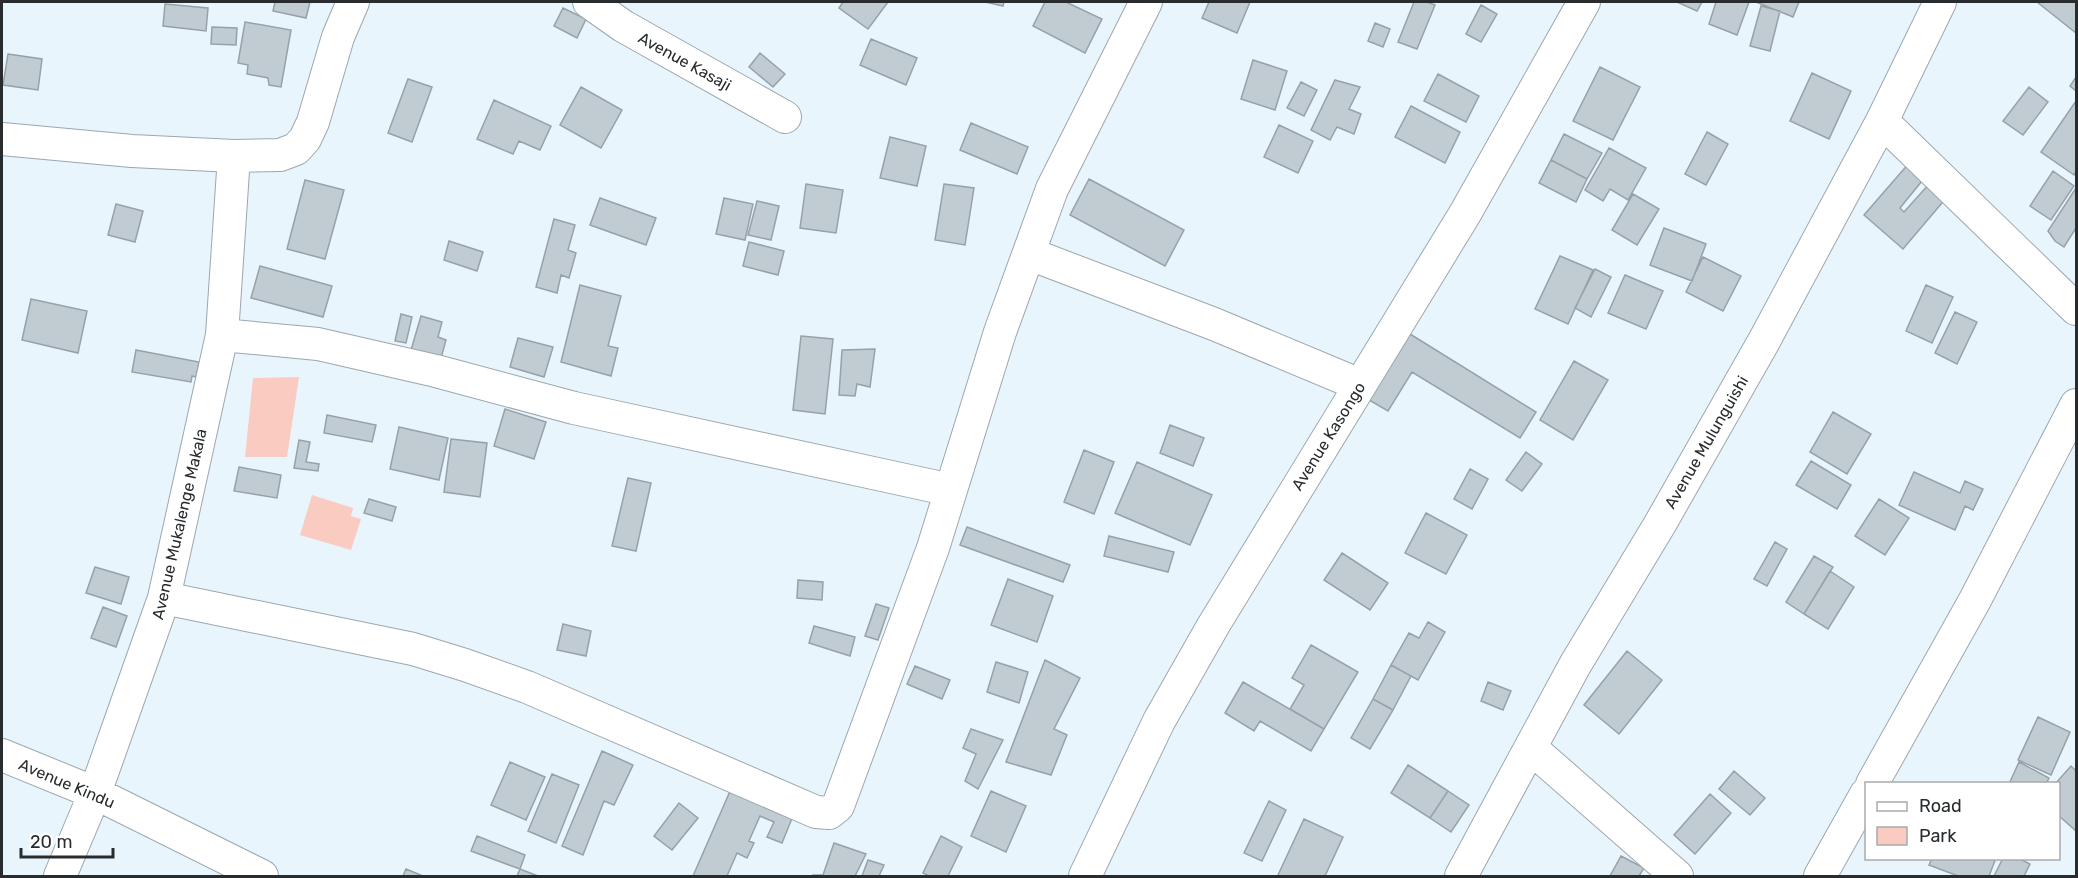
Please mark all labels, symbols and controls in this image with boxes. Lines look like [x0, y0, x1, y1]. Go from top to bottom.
street label: Avenue Kasaji [635, 28, 735, 95]
street label: Avenue Mulunguishi [1661, 372, 1752, 512]
street label: Avenue Kasongo [1287, 379, 1369, 494]
street label: Avenue Mukalenge Makala [148, 427, 211, 621]
street label: Avenue Kindu [16, 755, 118, 812]
legend [1865, 782, 2060, 860]
text: Road [1919, 795, 1962, 817]
scale bar [21, 821, 112, 859]
text: Park [1919, 825, 1957, 847]
text: 20 m [30, 831, 72, 853]

